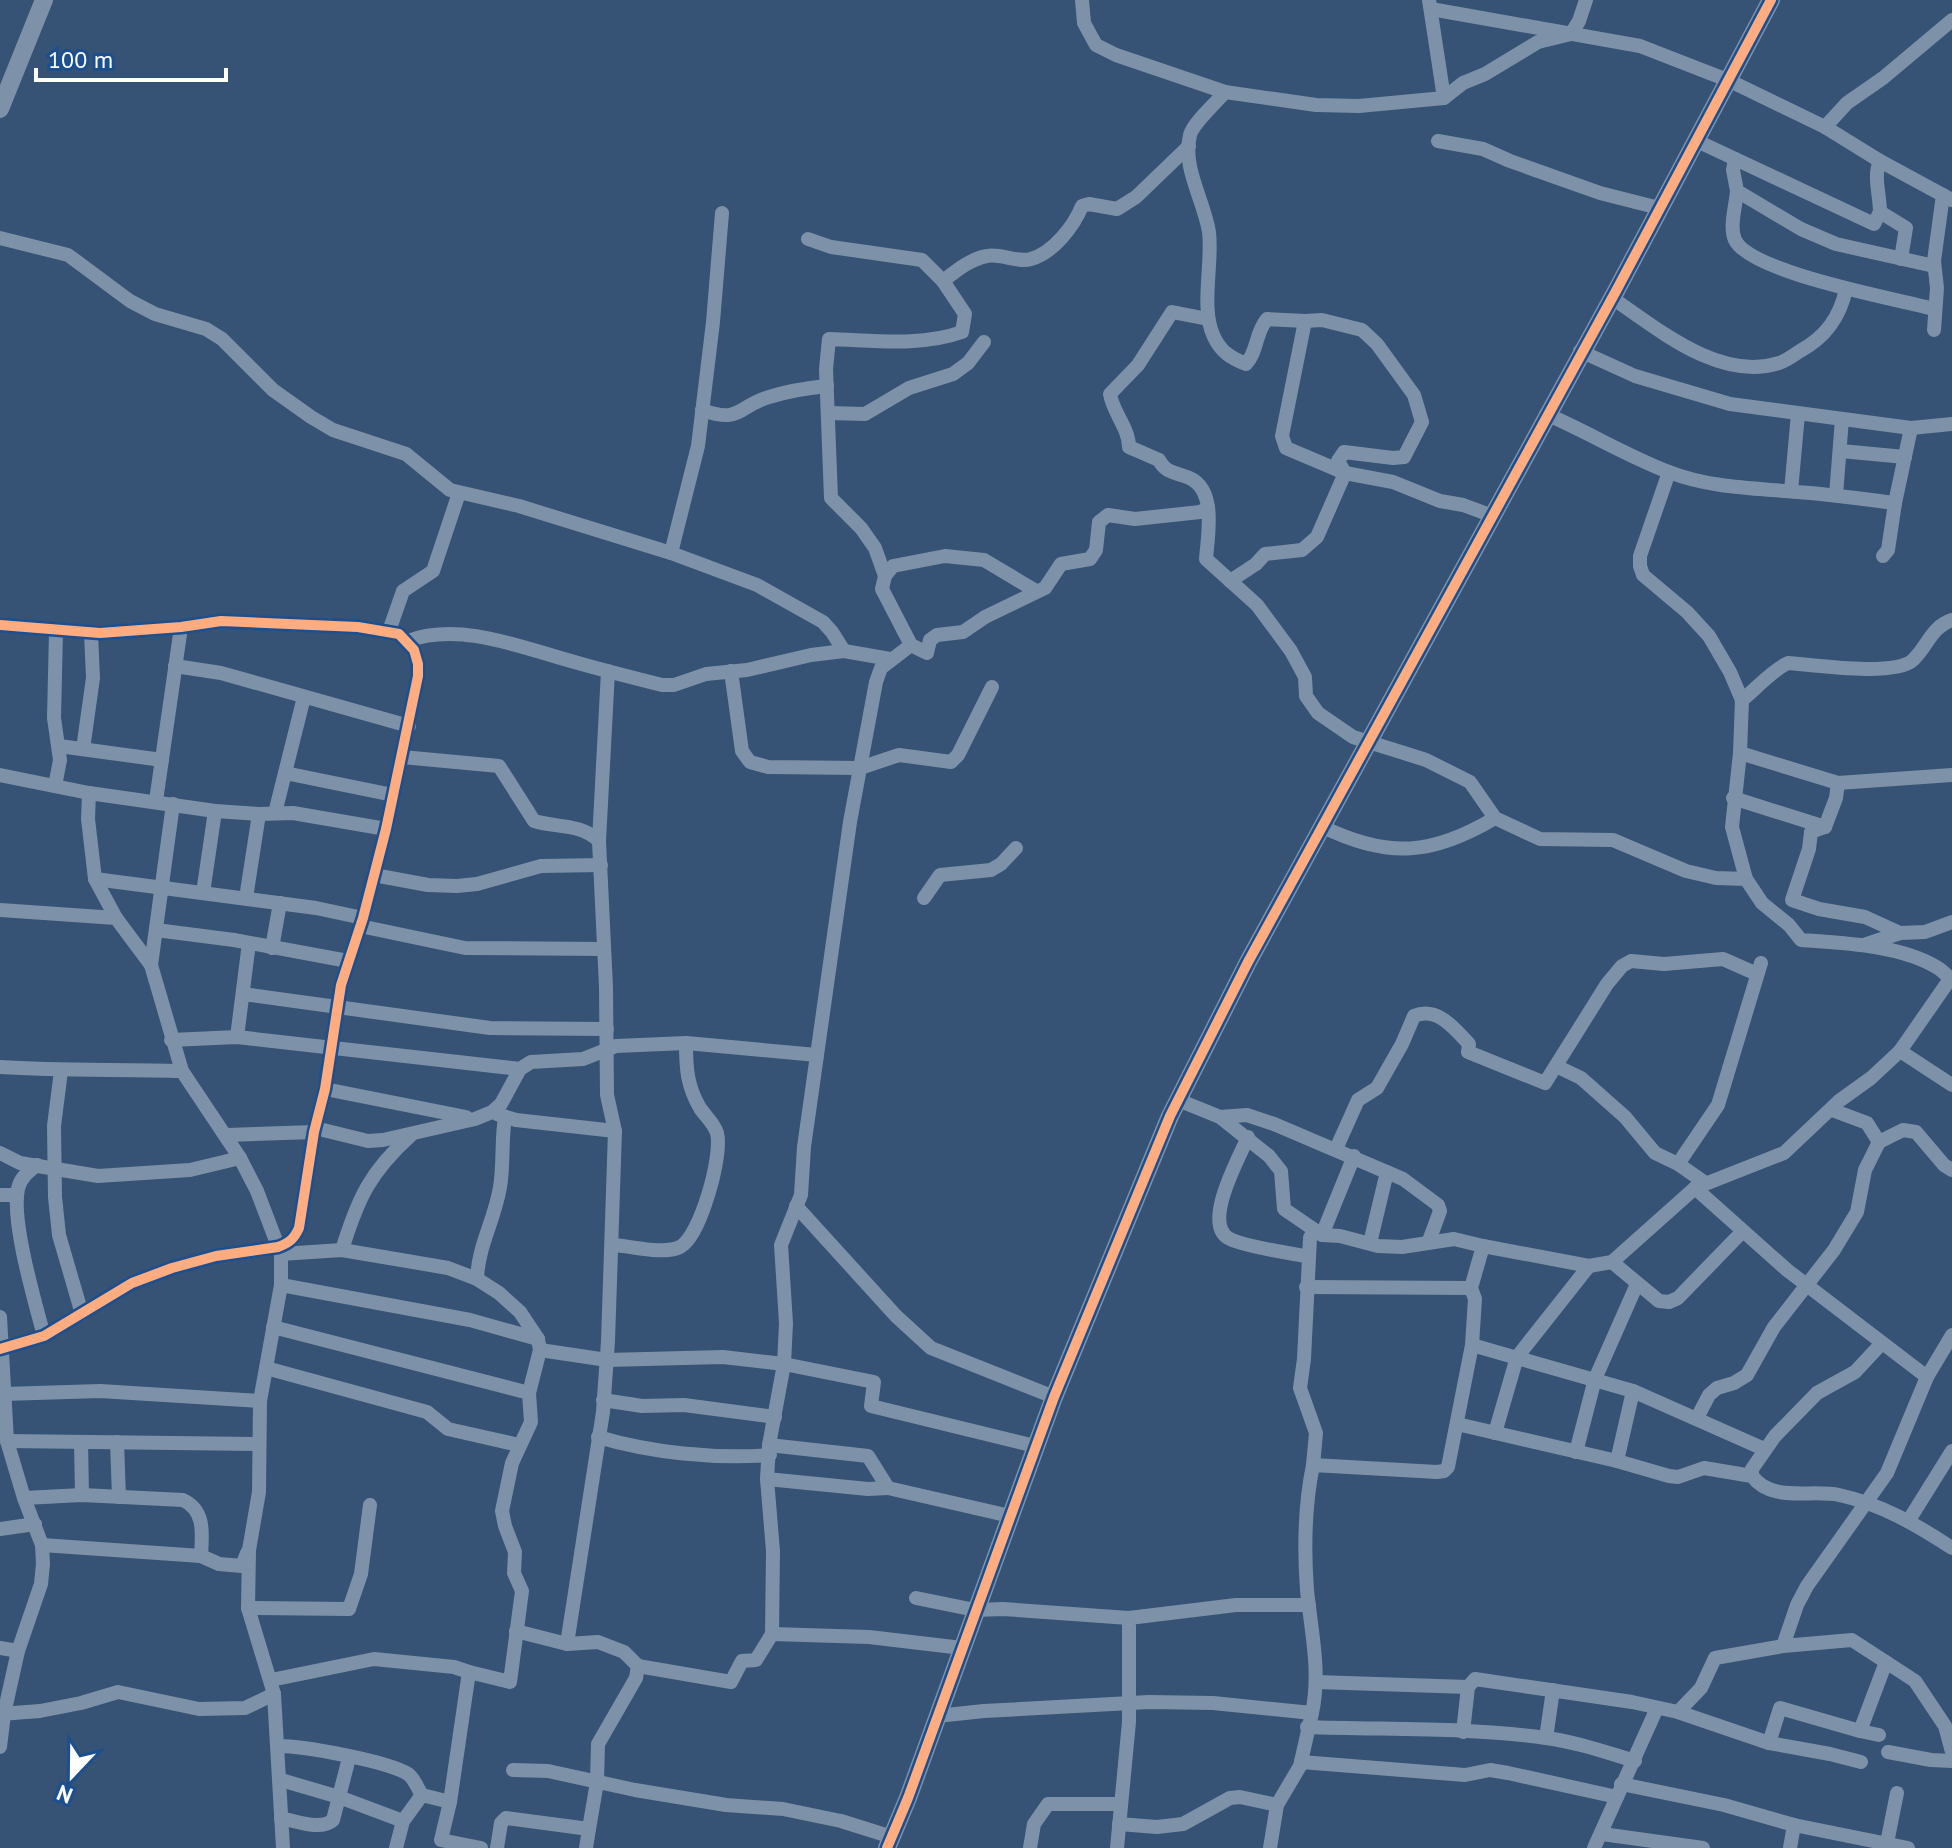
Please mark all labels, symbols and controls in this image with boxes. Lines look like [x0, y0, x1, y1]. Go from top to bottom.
scale bar [36, 32, 226, 82]
text: 100 m [48, 44, 113, 75]
north arrow [32, 1736, 112, 1816]
text: N [53, 1779, 76, 1810]

